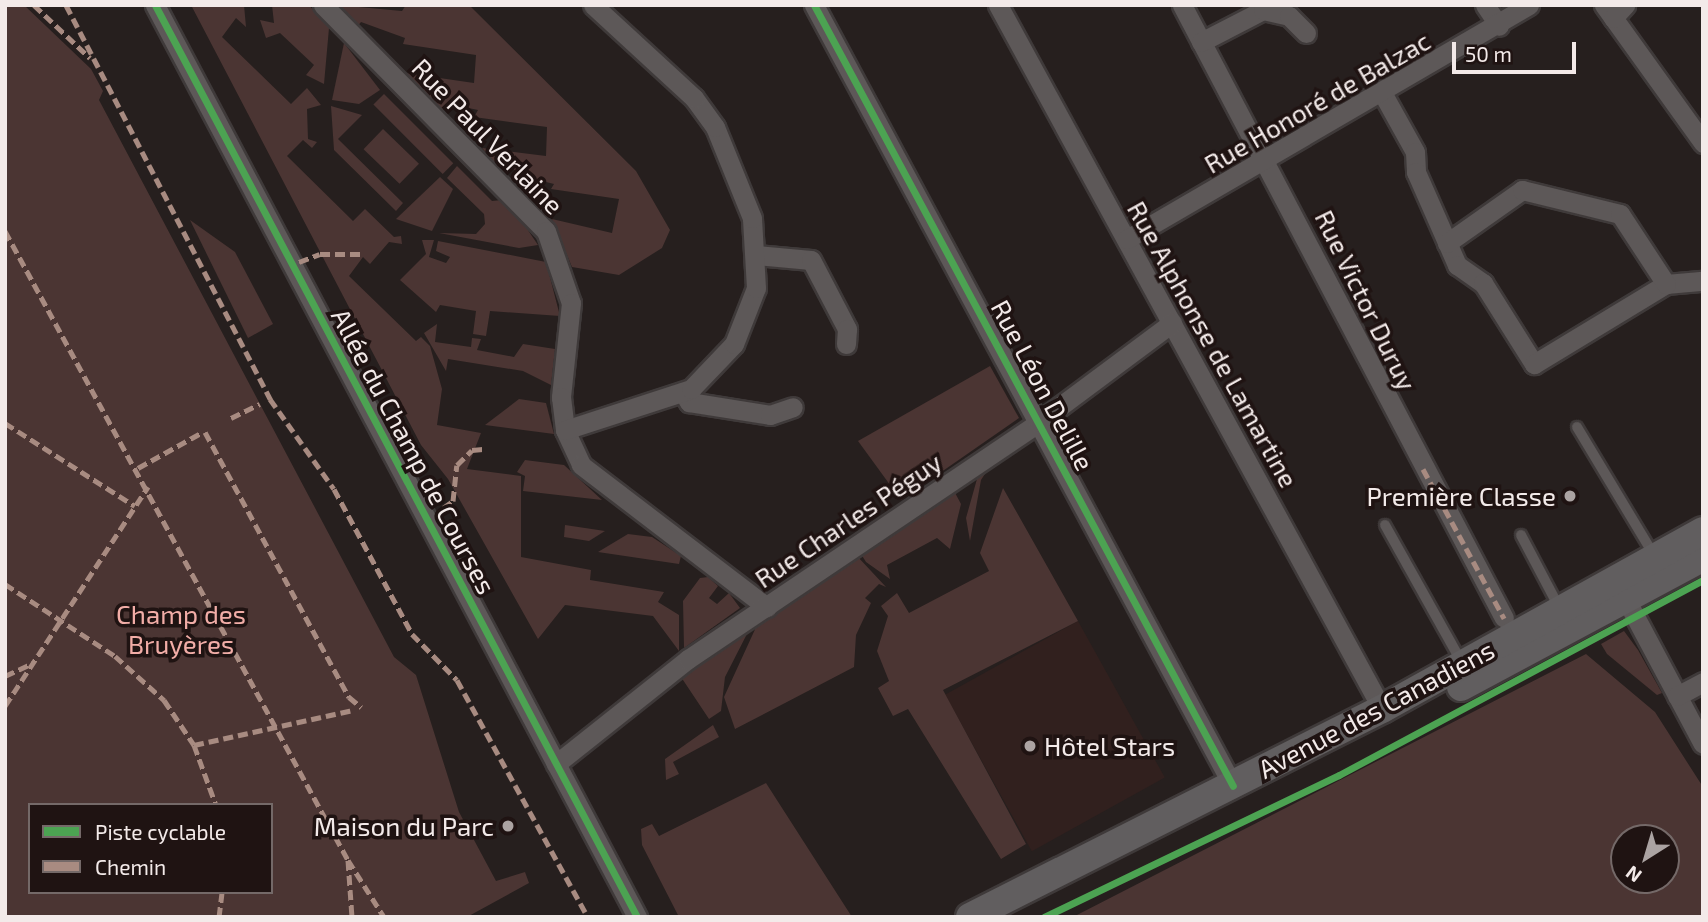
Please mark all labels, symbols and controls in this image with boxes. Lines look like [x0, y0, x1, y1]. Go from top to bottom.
street label: Rue Honoré de Balzac [1199, 25, 1435, 179]
scale bar [1456, 28, 1580, 72]
text: 50 m [1465, 41, 1512, 66]
street label: Rue Paul Verlaine [405, 51, 571, 221]
street label: Rue Alphonse de Lamartine [1121, 195, 1305, 493]
street label: Rue Victor Duruy [1309, 204, 1423, 396]
street label: Rue Léon Delille [985, 295, 1101, 475]
street label: Allée du Champ de Courses [325, 303, 503, 599]
street label: Rue Charles Péguy [749, 446, 947, 594]
place label: Première Classe [1366, 480, 1556, 512]
marker: Première Classe [1562, 488, 1578, 504]
park label: Champ des Bruyères [116, 598, 246, 660]
street label: Avenue des Canadiens [1253, 634, 1499, 784]
place label: Hôtel Stars [1044, 730, 1176, 762]
marker: Hôtel Stars [1022, 738, 1038, 754]
legend [28, 803, 273, 894]
place label: Maison du Parc [314, 810, 494, 842]
marker: Maison du Parc [500, 818, 516, 834]
text: Piste cyclable [95, 819, 226, 844]
north arrow [1610, 824, 1680, 894]
text: Chemin [95, 854, 166, 879]
text: N [1621, 861, 1646, 888]

